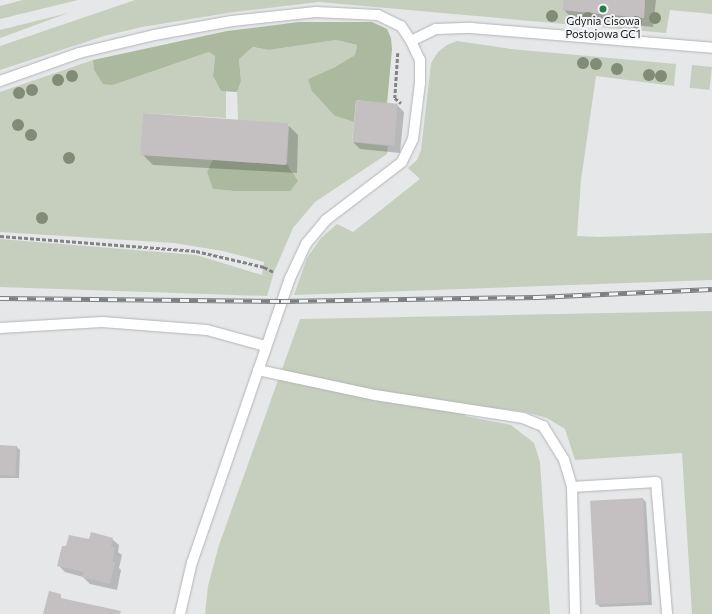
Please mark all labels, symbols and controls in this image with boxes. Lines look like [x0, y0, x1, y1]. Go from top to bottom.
marker: Gdynia Cisowa Postojowa GC1 [598, 4, 608, 14]
place label: Gdynia Cisowa Postojowa GC1 [565, 15, 641, 41]

